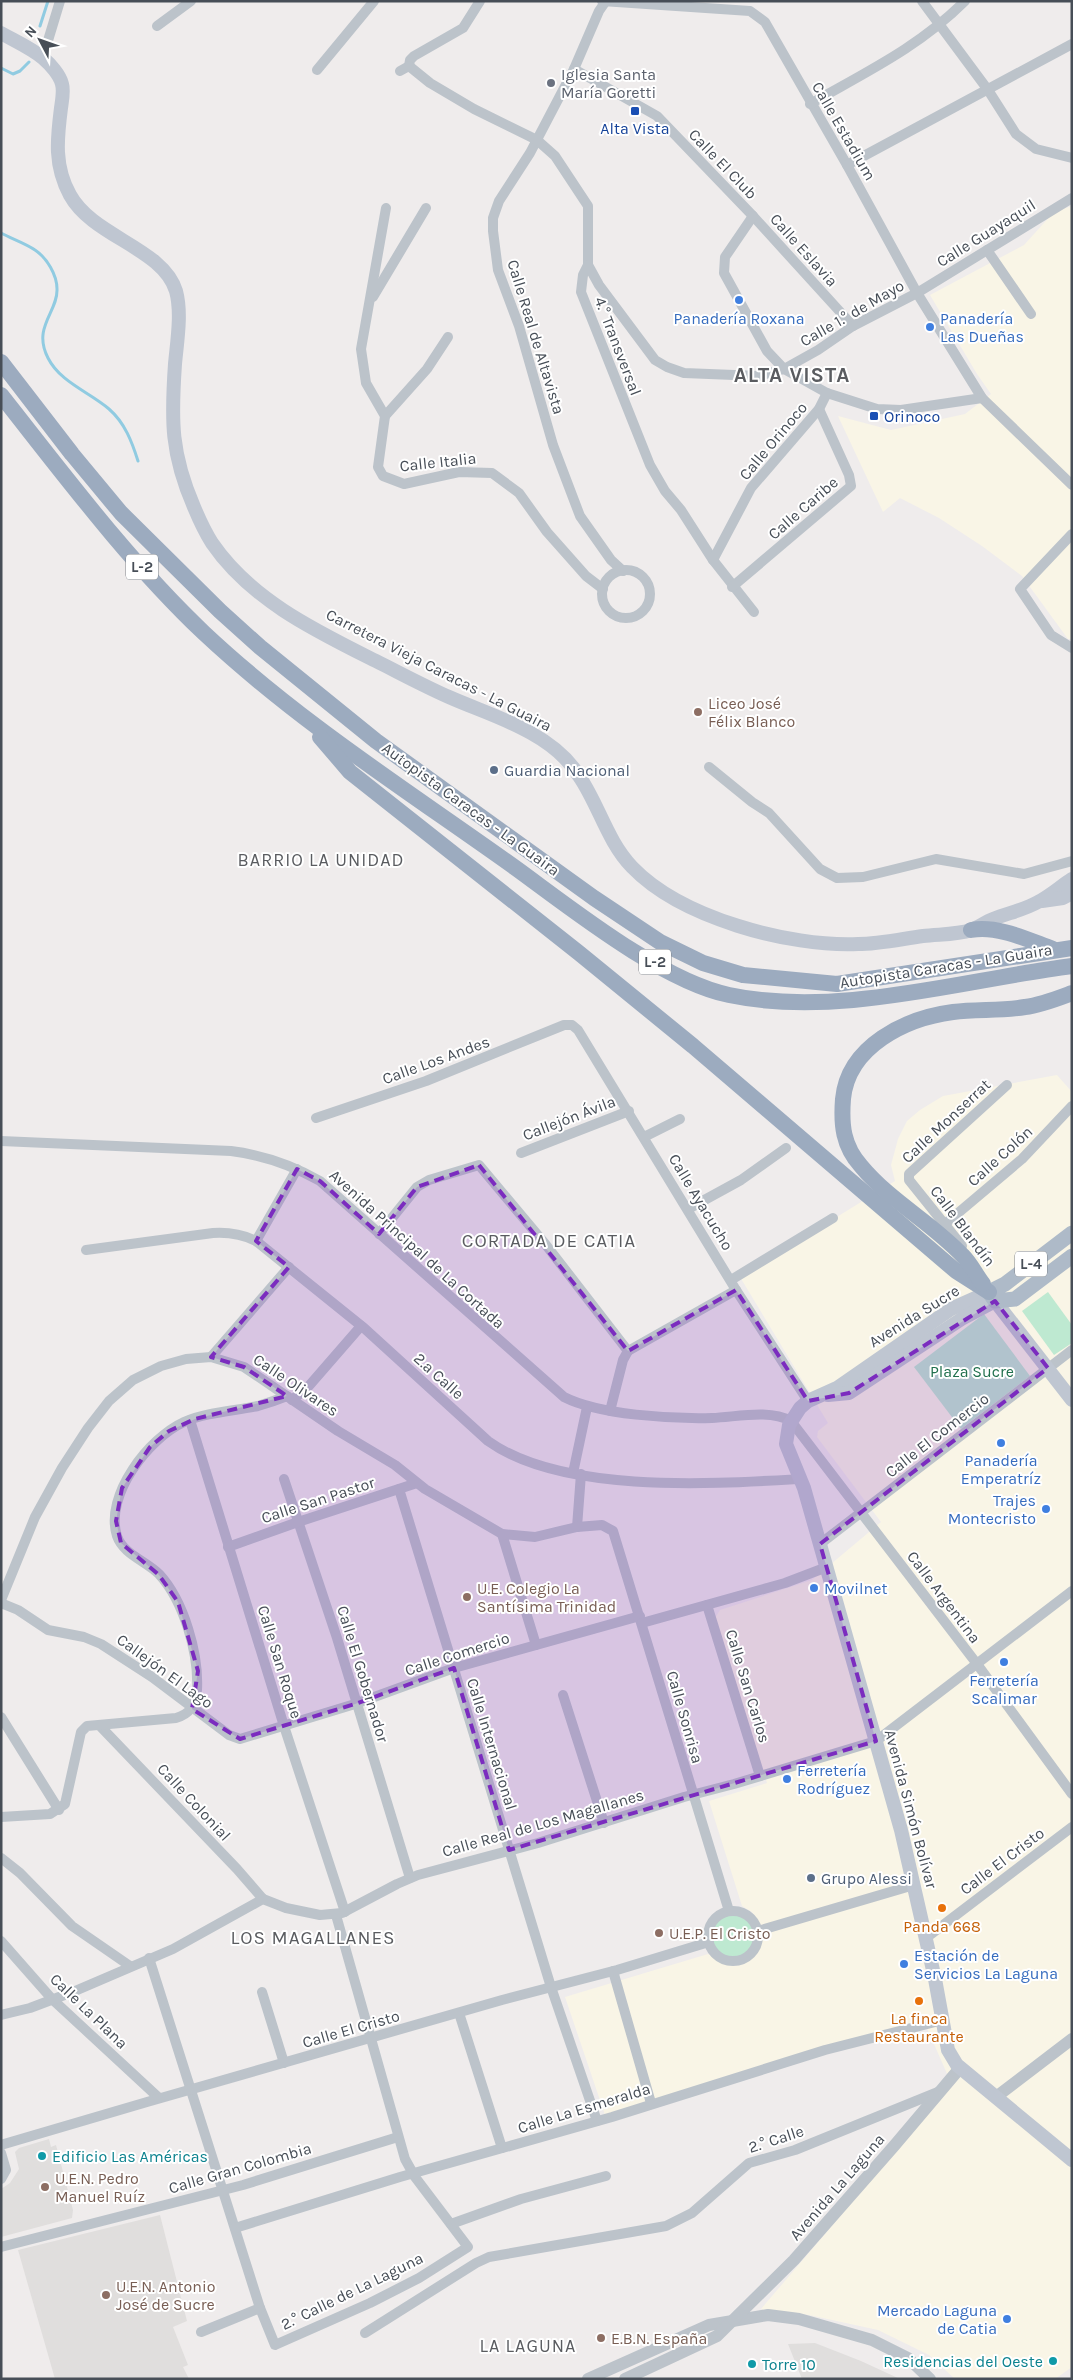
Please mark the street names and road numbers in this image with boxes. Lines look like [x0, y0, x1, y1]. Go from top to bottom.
street label: Calle Estadium [808, 78, 880, 184]
street label: Calle El Club [685, 125, 761, 203]
street label: Calle Guayaquil [933, 195, 1039, 271]
street label: Calle Eslavia [766, 209, 842, 291]
street label: Calle Real de Altavista [503, 257, 569, 417]
street label: Calle 1.° de Mayo [797, 276, 907, 350]
street label: 4.° Transversal [590, 294, 646, 398]
street label: Calle Orinoco [735, 398, 811, 484]
street label: Calle Italia [399, 449, 477, 475]
street label: Calle Caribe [764, 472, 842, 544]
road number: L-2 [126, 554, 158, 580]
street label: Carretera Vieja Caracas - La Guaira [323, 605, 555, 735]
street label: Autopista Caracas - La Guaira [378, 738, 564, 880]
street label: Autopista Caracas - La Guaira [838, 940, 1054, 992]
road number: L-2 [639, 950, 671, 974]
street label: Calle Los Andes [380, 1032, 492, 1088]
street label: Calle Monserrat [898, 1075, 994, 1167]
street label: Callejón Ávila [520, 1092, 618, 1144]
street label: Calle Colón [964, 1122, 1036, 1190]
street label: Calle Ayacucho [665, 1150, 737, 1254]
street label: Avenida Principal de La Cortada [325, 1165, 509, 1333]
street label: Calle Blandín [926, 1182, 1000, 1270]
road number: L-4 [1015, 1252, 1047, 1276]
street label: Avenida Sucre [865, 1281, 963, 1351]
street label: 2.ª Calle [410, 1349, 468, 1403]
street label: Calle Olivares [250, 1350, 342, 1420]
street label: Calle El Comercio [881, 1389, 993, 1481]
street label: Calle San Pastor [259, 1473, 377, 1527]
street label: Calle Argentina [903, 1547, 985, 1647]
street label: Calle San Roque [254, 1603, 306, 1721]
street label: Calle El Gobernador [333, 1603, 393, 1745]
street label: Calle San Carlos [722, 1627, 774, 1745]
street label: Calle Comercio [402, 1628, 512, 1680]
street label: Callejón El Lago [113, 1630, 217, 1712]
street label: Calle Sonrisa [663, 1669, 707, 1765]
street label: Calle Internacional [463, 1676, 521, 1812]
street label: Avenida Simón Bolívar [881, 1727, 941, 1891]
street label: Calle Colonial [153, 1759, 235, 1845]
street label: Calle Real de Los Magallanes [440, 1785, 646, 1861]
street label: Calle El Cristo [956, 1823, 1048, 1899]
street label: Calle La Plana [46, 1969, 132, 2053]
street label: Calle El Cristo [300, 2006, 402, 2052]
street label: Calle La Esmeralda [515, 2079, 653, 2137]
street label: 2.° Calle [746, 2121, 806, 2157]
street label: Avenida La Laguna [785, 2130, 889, 2244]
street label: Calle Gran Colombia [166, 2139, 314, 2197]
street label: 2.° Calle de La Laguna [278, 2248, 426, 2334]

